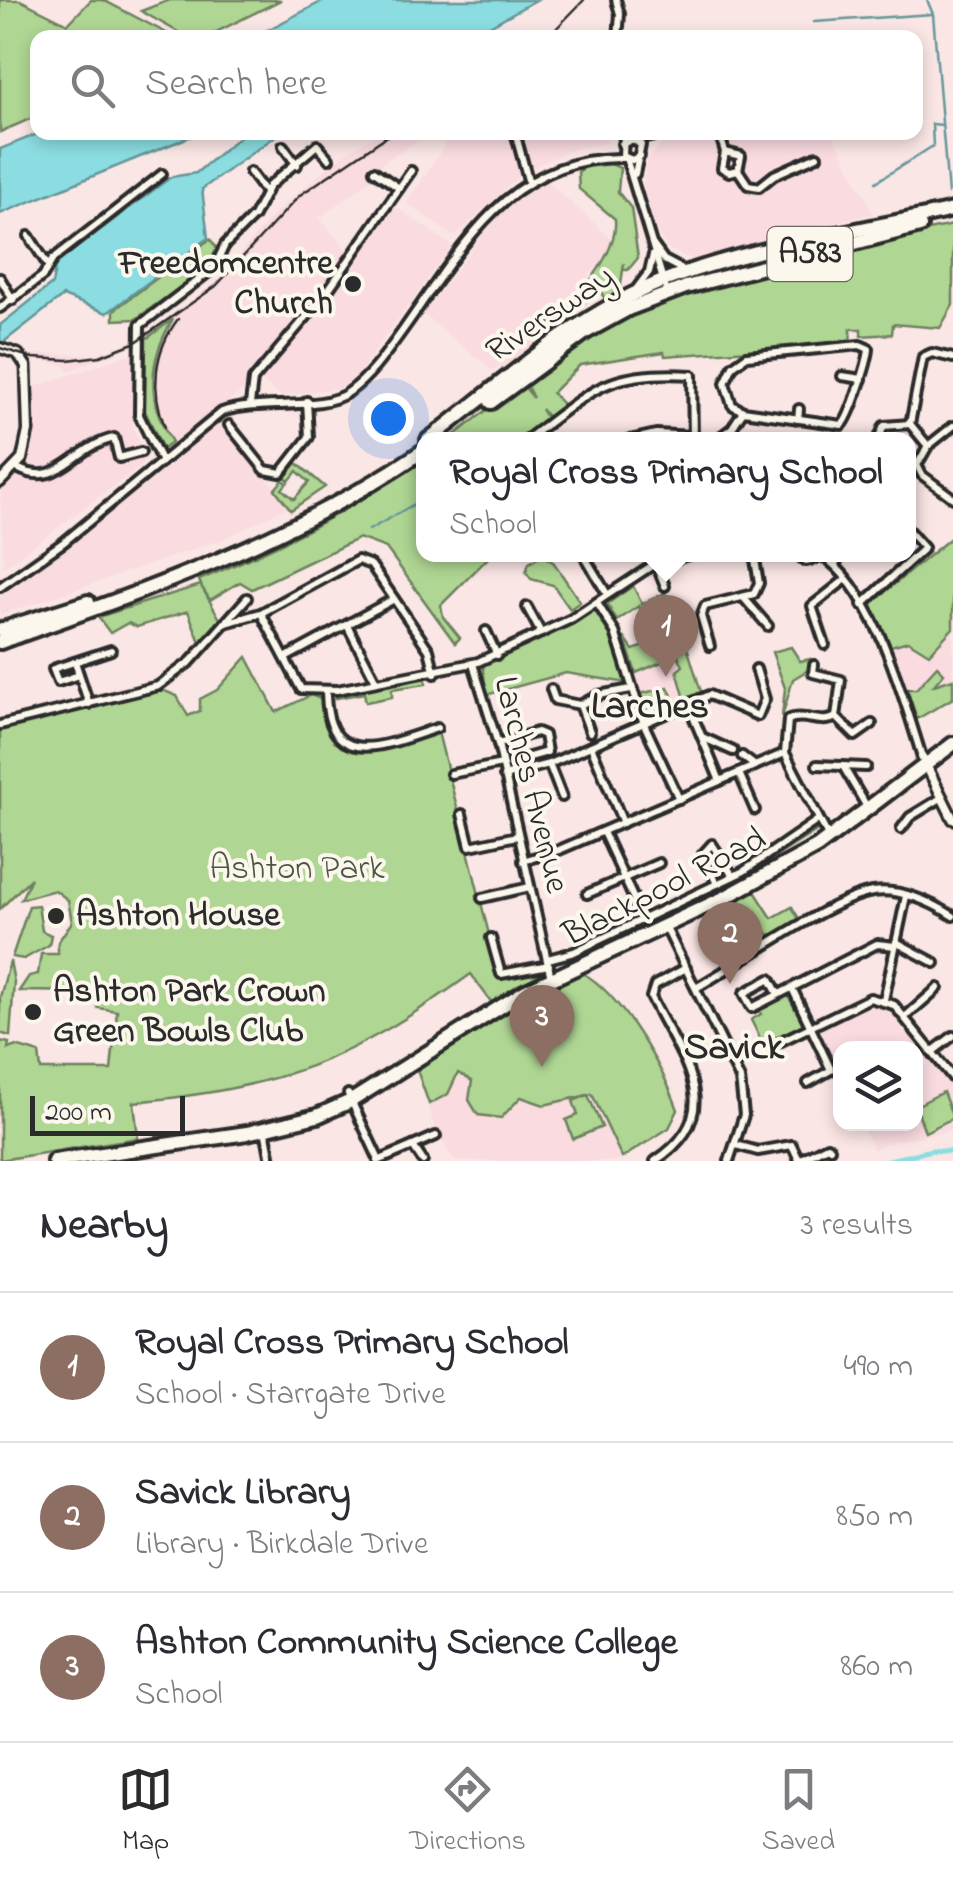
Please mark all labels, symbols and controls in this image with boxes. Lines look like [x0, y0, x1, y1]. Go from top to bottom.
search box [30, 30, 923, 140]
text: Search here [145, 57, 327, 113]
icon: search [65, 58, 120, 113]
road number: A583 [768, 227, 852, 281]
place label: Freedomcentre Church [117, 239, 334, 330]
street label: Riversway [476, 253, 626, 377]
marker: Freedomcentre Church [342, 273, 364, 295]
your location [363, 393, 414, 444]
popup [416, 432, 916, 562]
text: Royal Cross Primary School [449, 446, 883, 502]
text: School [449, 502, 537, 549]
pin: 1 [634, 594, 698, 677]
street label: Larches Avenue [478, 671, 582, 899]
district label: Larches [591, 680, 709, 736]
street label: Blackpool Road [554, 815, 776, 962]
park label: Ashton Park [209, 844, 385, 895]
place label: Ashton House [76, 891, 281, 942]
pin: 2 [698, 902, 762, 984]
marker: Ashton House [45, 905, 67, 927]
place label: Ashton Park Crown Green Bowls Club [53, 967, 325, 1058]
pin: 3 [510, 984, 574, 1067]
marker: Ashton Park Crown Green Bowls Club [22, 1001, 44, 1023]
district label: Savick [684, 1021, 785, 1077]
map controls [833, 1041, 923, 1131]
button: layers [833, 1041, 923, 1131]
scale bar [30, 1091, 185, 1136]
text: 200 m [45, 1093, 112, 1134]
text: Nearby [40, 1196, 168, 1257]
text: 3 results [801, 1203, 913, 1250]
text: Royal Cross Primary School [135, 1316, 569, 1372]
text: 1 [67, 1344, 78, 1391]
text: 490 m [844, 1344, 913, 1391]
text: School · Starrgate Drive [135, 1372, 445, 1419]
text: Savick Library [135, 1466, 351, 1522]
text: 2 [65, 1494, 80, 1541]
text: 850 m [836, 1494, 913, 1541]
text: Library · Birkdale Drive [135, 1522, 428, 1569]
text: Ashton Community Science College [135, 1616, 677, 1672]
text: 3 [66, 1644, 79, 1691]
text: 860 m [840, 1644, 913, 1691]
text: School [135, 1672, 223, 1719]
tab: Map [118, 1762, 173, 1863]
tab: Directions [409, 1762, 526, 1863]
tab: Saved [762, 1762, 835, 1863]

